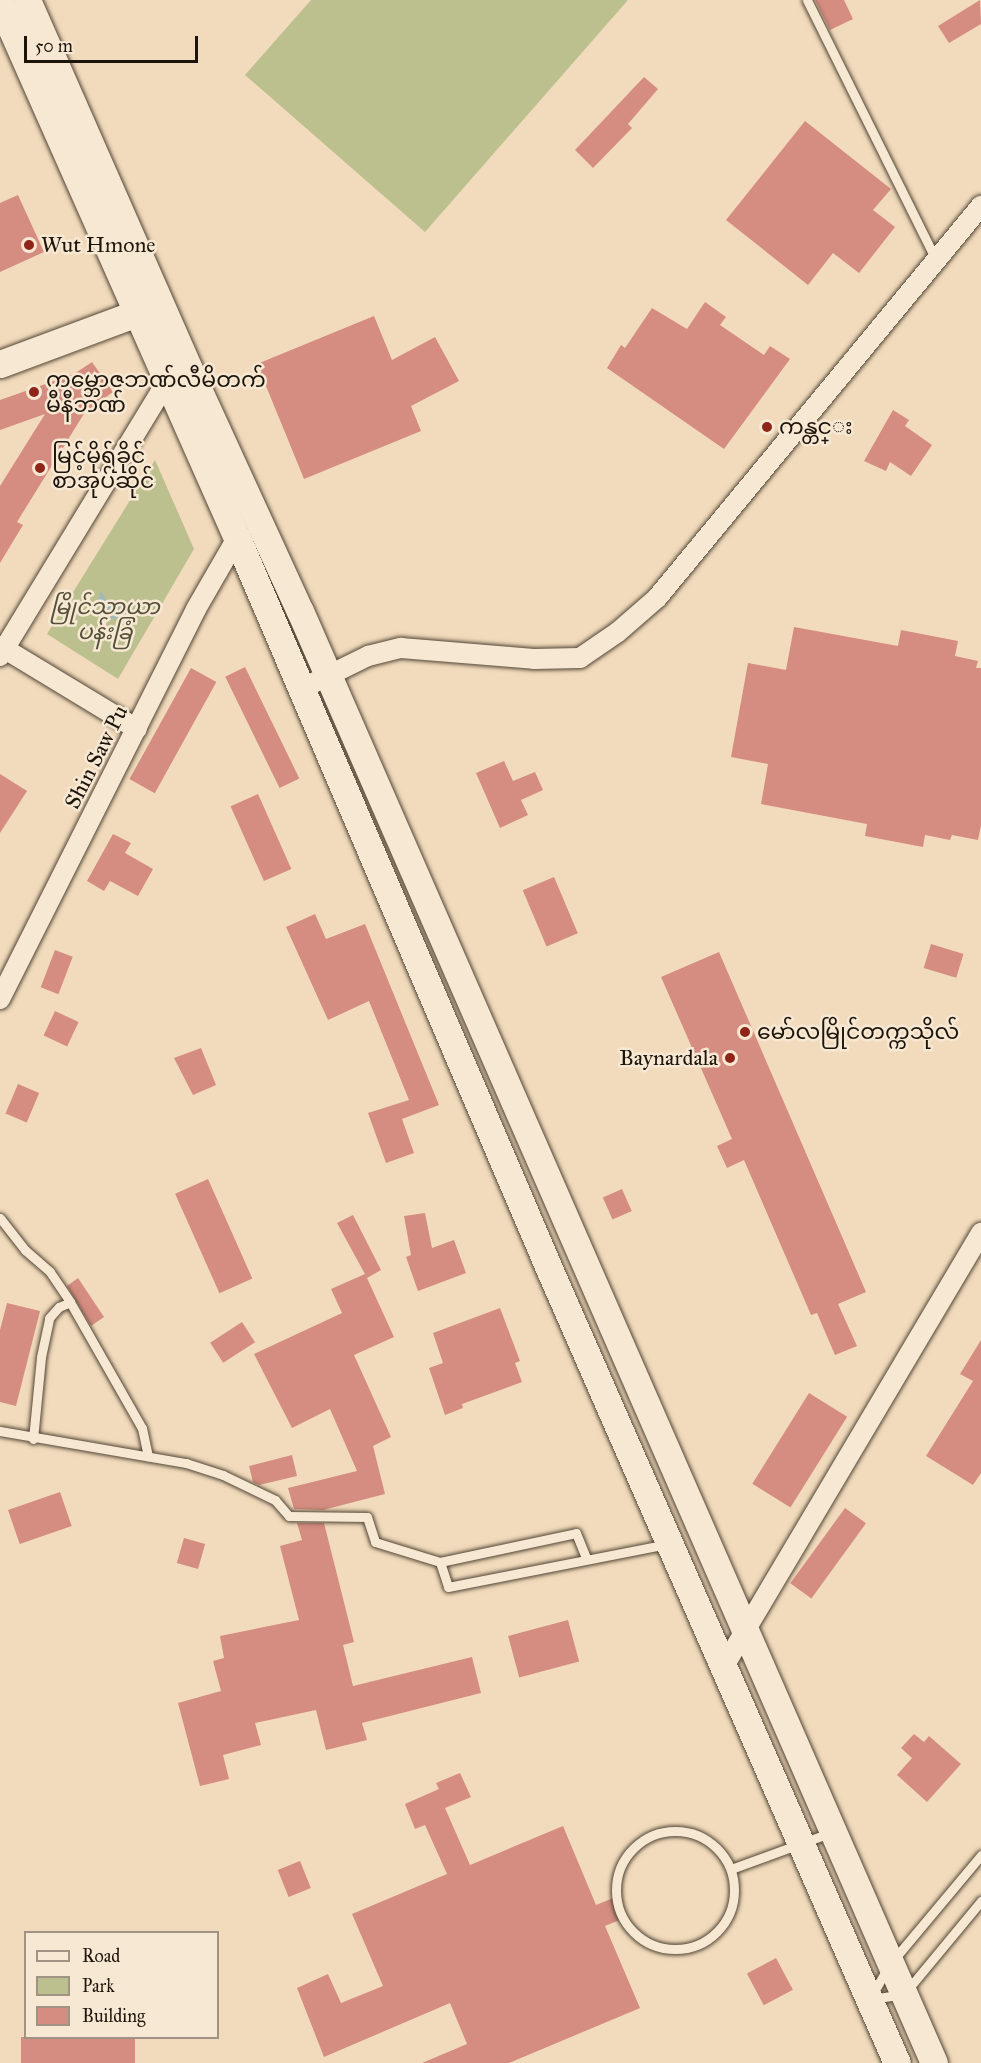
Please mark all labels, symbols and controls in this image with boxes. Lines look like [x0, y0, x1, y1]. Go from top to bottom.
scale bar [27, 24, 201, 62]
text: 50 m [35, 35, 73, 57]
place label: Wut Hmone [41, 232, 156, 258]
marker: Wut Hmone [22, 238, 36, 252]
place label: ကမ္ဘောဇဘဏ်လီမိတက် မီနီဘဏ် [46, 366, 266, 418]
marker: ကမ္ဘောဇဘဏ်လီမိတက် မီနီဘဏ် [27, 385, 41, 399]
place label: ကန္တင္း [779, 414, 853, 440]
marker: ကန္တင္း [760, 420, 774, 434]
place label: မြင့်မိုရ်ခိုင် စာအုပ်ဆိုင် [52, 442, 154, 494]
marker: မြင့်မိုရ်ခိုင် စာအုပ်ဆိုင် [33, 461, 47, 475]
park label: မြိုင်သာယာ ပန်းခြံ [50, 593, 160, 644]
street label: Shin Saw Pu [59, 701, 133, 813]
place label: မော်လမြိုင်တက္ကသိုလ် [757, 1019, 959, 1045]
marker: မော်လမြိုင်တက္ကသိုလ် [738, 1025, 752, 1039]
place label: Baynardala [619, 1045, 718, 1071]
marker: Baynardala [723, 1051, 737, 1065]
legend [24, 1931, 219, 2039]
text: Road [82, 1945, 120, 1967]
text: Park [82, 1975, 115, 1997]
text: Building [82, 2005, 145, 2027]

